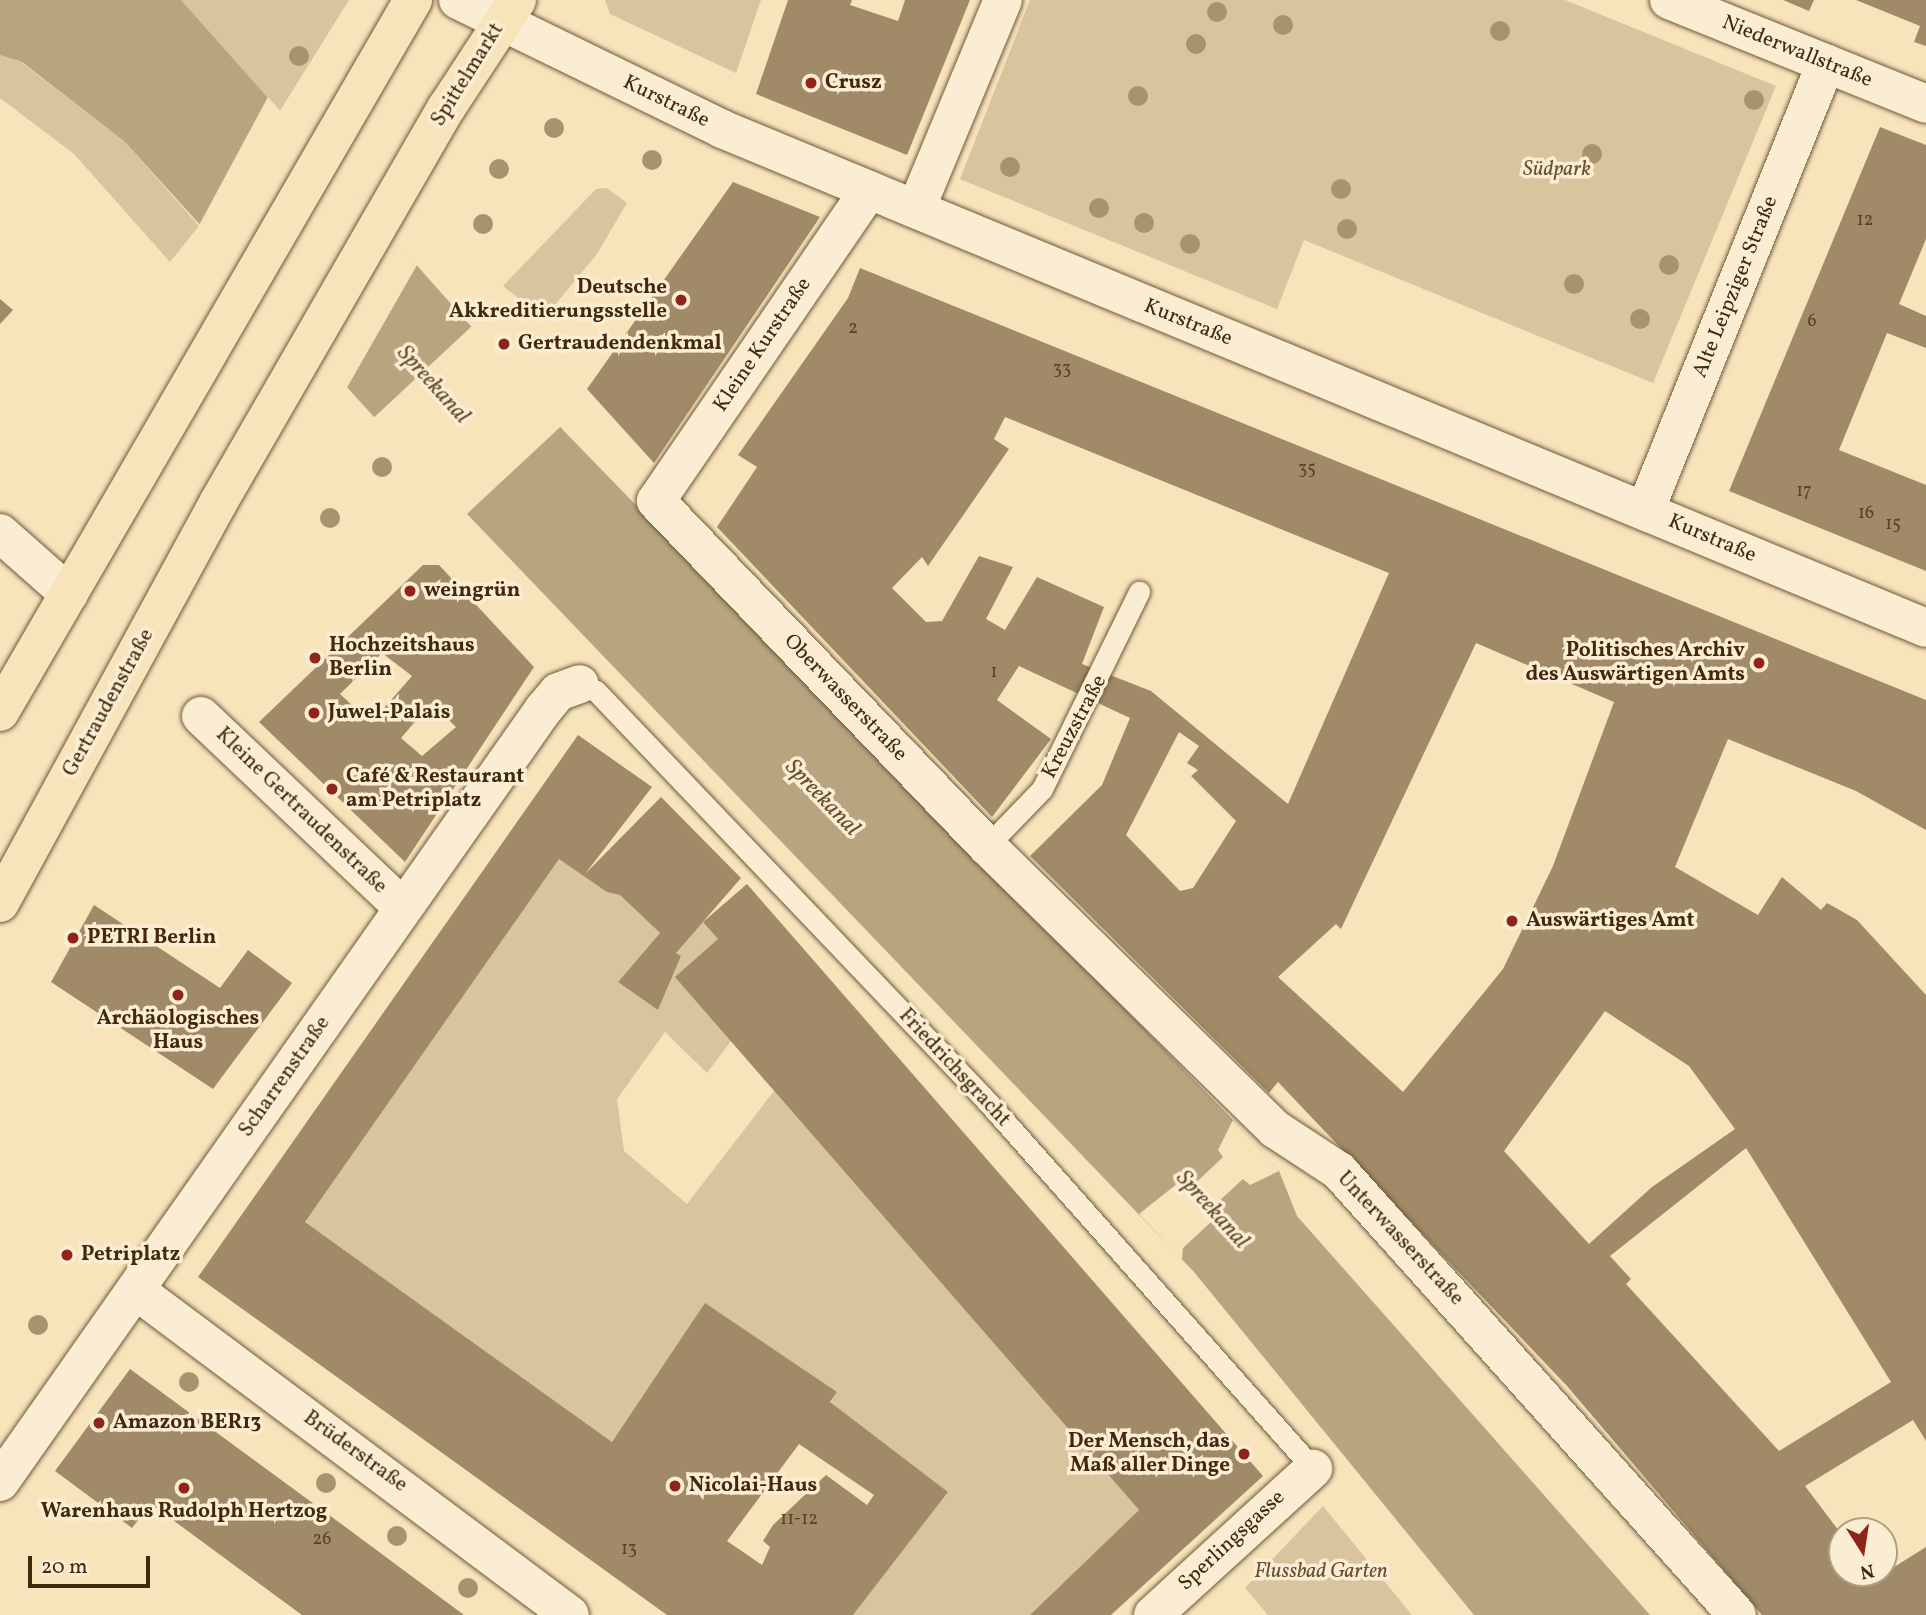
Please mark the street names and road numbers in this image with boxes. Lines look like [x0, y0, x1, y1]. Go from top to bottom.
street label: Niederwallstraße [1718, 10, 1876, 94]
street label: Spittelmarkt [426, 19, 510, 131]
street label: Kurstraße [619, 70, 713, 134]
street label: Alte Leipziger Straße [1688, 192, 1784, 382]
street label: Kleine Kurstraße [709, 273, 817, 417]
street label: Kurstraße [1140, 294, 1236, 352]
street label: Kurstraße [1664, 509, 1760, 569]
street label: Gertraudenstraße [58, 625, 160, 781]
street label: Oberwasserstraße [778, 629, 912, 767]
street label: Kreuzstraße [1037, 671, 1113, 783]
street label: Kleine Gertraudenstraße [210, 723, 392, 899]
street label: Friedrichsgracht [893, 1004, 1015, 1132]
street label: Scharrenstraße [234, 1012, 336, 1142]
street label: Unterwasserstraße [1331, 1167, 1469, 1311]
street label: Brüderstraße [298, 1406, 412, 1498]
street label: Sperlingsgasse [1174, 1485, 1290, 1597]

